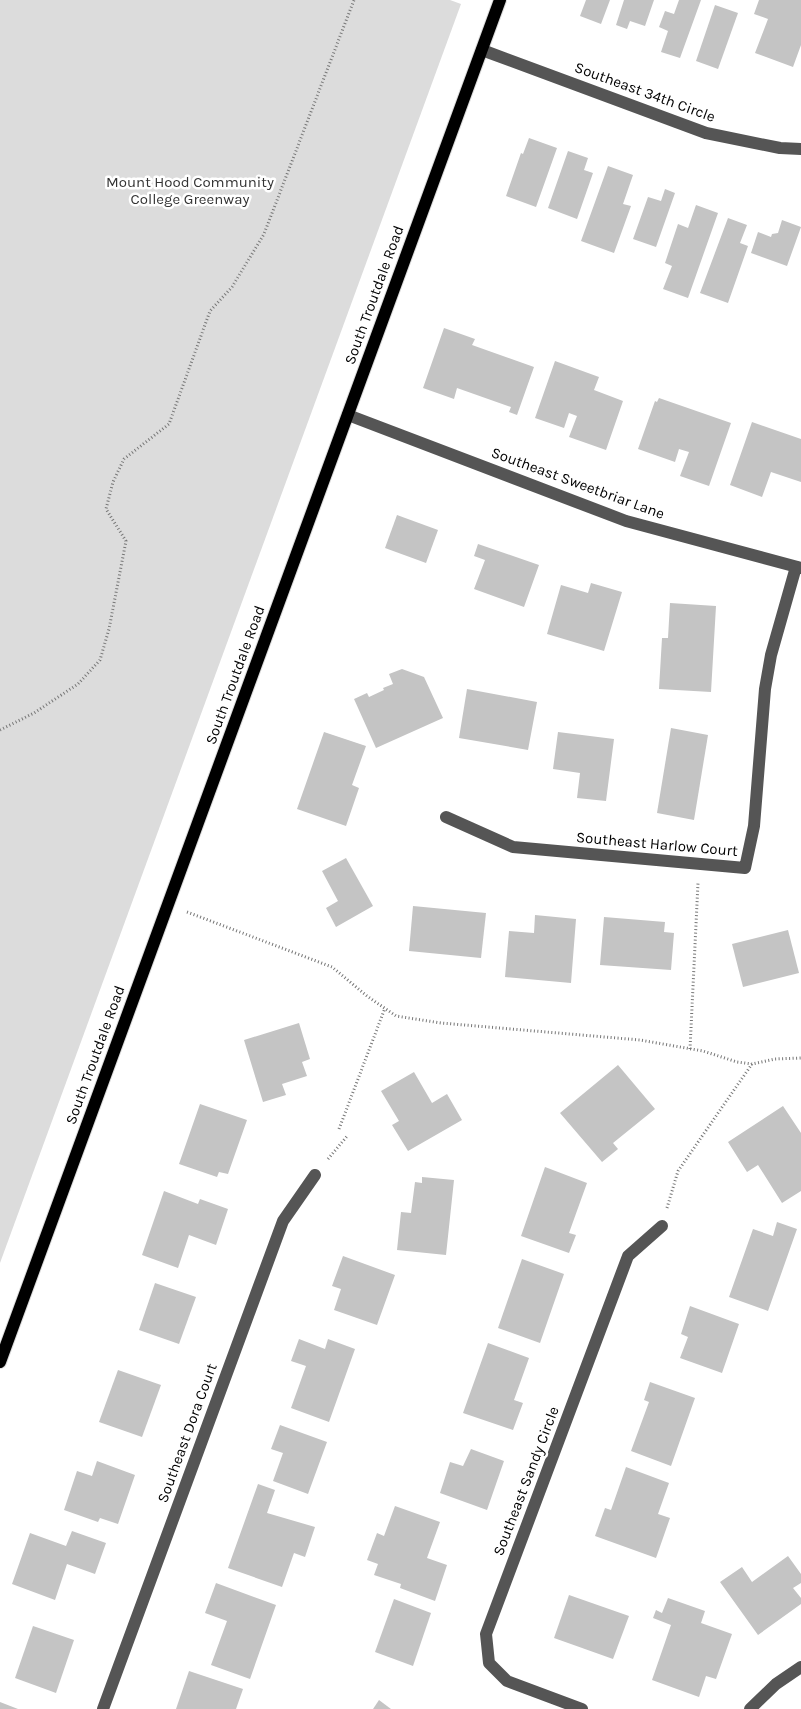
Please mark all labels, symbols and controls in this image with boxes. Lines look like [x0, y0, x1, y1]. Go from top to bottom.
street label: Southeast 34th Circle [572, 58, 718, 126]
park label: Mount Hood Community College Greenway [106, 173, 274, 208]
street label: South Troutdale Road [340, 223, 408, 367]
street label: Southeast Sweetbriar Lane [489, 443, 667, 523]
street label: South Troutdale Road [201, 603, 269, 747]
street label: Southeast Harlow Court [575, 828, 739, 860]
street label: South Troutdale Road [61, 983, 129, 1127]
street label: Southeast Dora Court [153, 1361, 221, 1505]
street label: Southeast Sandy Circle [489, 1404, 563, 1558]

